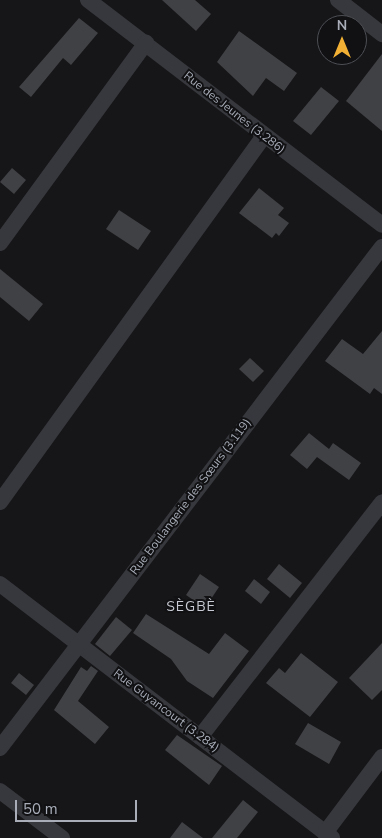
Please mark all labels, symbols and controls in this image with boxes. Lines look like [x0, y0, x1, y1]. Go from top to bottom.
north arrow [317, 15, 367, 65]
text: N [337, 16, 347, 35]
street label: Rue des Jeunes (3.286) [180, 69, 288, 157]
street label: Rue Boulangerie des Sœurs (3.119) [127, 416, 255, 578]
district label: SÈGBÈ [166, 599, 216, 615]
street label: Rue Guyancourt (3.284) [110, 666, 222, 756]
scale bar [18, 790, 140, 822]
text: 50 m [23, 799, 58, 819]

